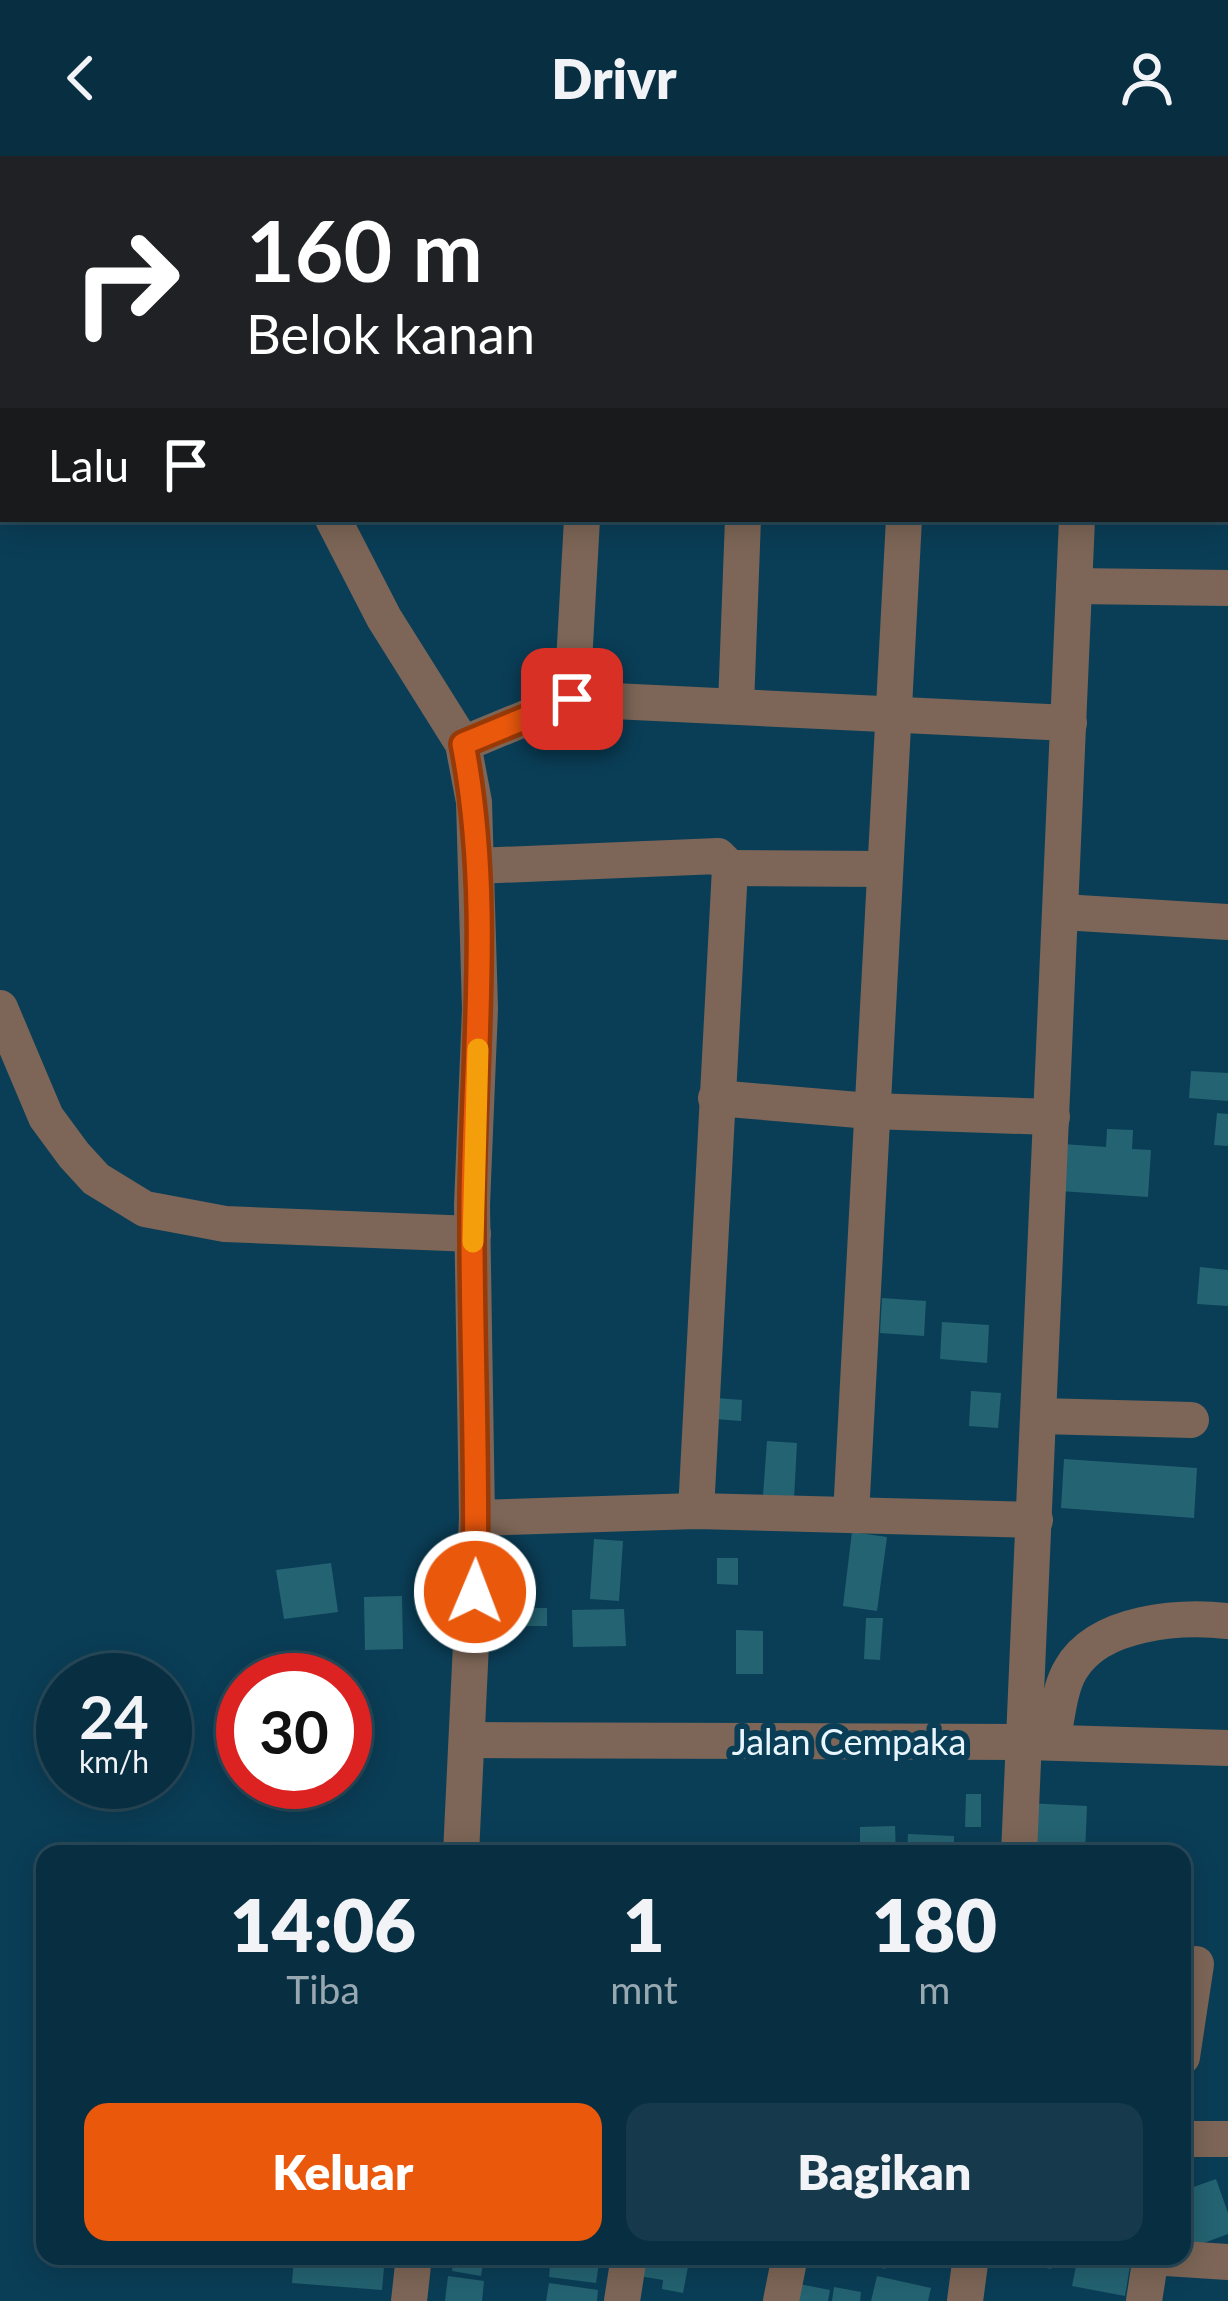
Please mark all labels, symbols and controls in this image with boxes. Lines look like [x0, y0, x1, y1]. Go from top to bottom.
icon: back [48, 45, 114, 111]
icon: person [1114, 45, 1180, 111]
text: Drivr [551, 46, 677, 111]
text: 160 m [246, 199, 483, 300]
icon: right [48, 204, 204, 360]
text: Belok kanan [246, 301, 535, 366]
icon: arrive [153, 432, 219, 498]
text: Lalu [48, 438, 129, 492]
pin [521, 648, 623, 750]
icon: arrive [539, 666, 605, 732]
position arrow [412, 1529, 538, 1655]
speed limit sign: 30 [216, 1653, 372, 1809]
text: 24 [79, 1680, 149, 1752]
street label: Jalan Cempaka [732, 1719, 966, 1763]
text: km/h [79, 1743, 149, 1779]
text: 14:06 [230, 1881, 416, 1967]
text: 1 [623, 1881, 665, 1967]
text: 180 [872, 1881, 997, 1967]
text: Tiba [286, 1966, 360, 2012]
text: mnt [610, 1966, 678, 2012]
text: m [918, 1966, 950, 2012]
button: Keluar [84, 2103, 602, 2241]
button: Bagikan [626, 2103, 1143, 2241]

